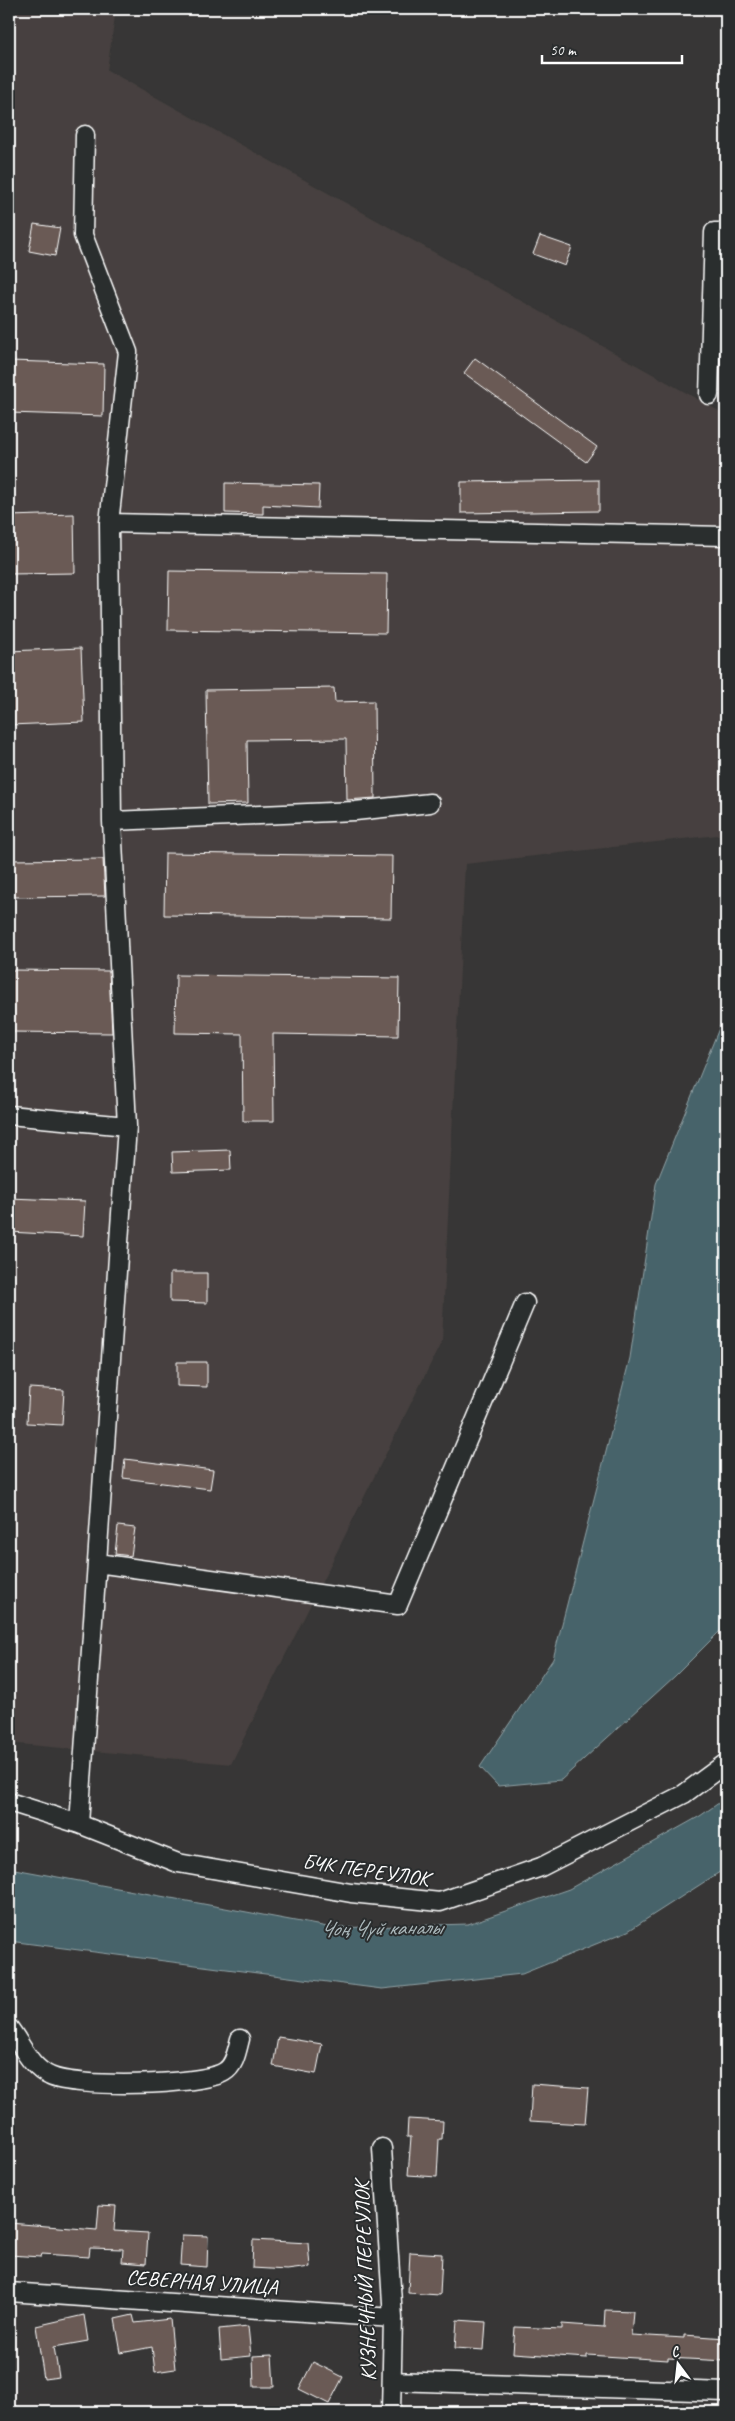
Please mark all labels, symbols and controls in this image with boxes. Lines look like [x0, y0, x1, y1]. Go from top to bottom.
scale bar [542, 32, 682, 64]
text: 50 m [550, 41, 577, 60]
street label: БЧК ПЕРЕУЛОК [301, 1848, 435, 1892]
water label: Чоң Чүй каналы [320, 1913, 445, 1943]
street label: КУЗНЕЧНЫЙ ПЕРЕУЛОК [348, 2176, 381, 2381]
street label: СЕВЕРНАЯ УЛИЦА [126, 2264, 280, 2300]
north arrow [652, 2338, 702, 2388]
text: С [669, 2342, 682, 2361]

